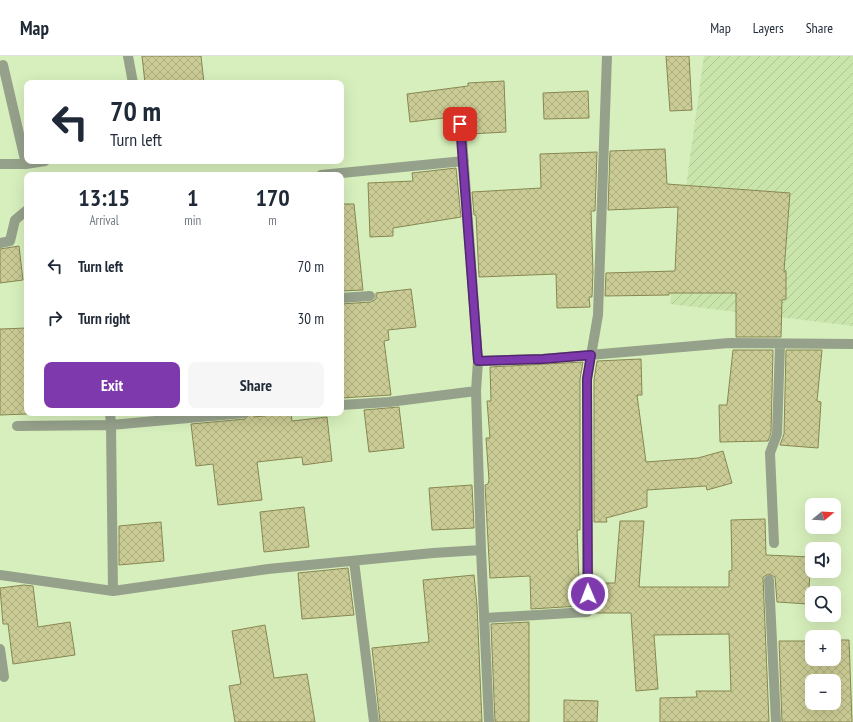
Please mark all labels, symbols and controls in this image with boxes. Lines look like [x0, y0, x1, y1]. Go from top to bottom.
text: Map [20, 16, 49, 40]
text: Map [710, 19, 731, 37]
text: Layers [753, 19, 784, 37]
text: Share [806, 19, 833, 37]
text: 70 m [110, 92, 161, 129]
icon: left [44, 96, 96, 148]
pin [443, 107, 477, 141]
icon: arrive [449, 113, 471, 135]
text: Turn left [110, 128, 162, 151]
text: 13:15 [78, 182, 130, 213]
text: 1 [187, 182, 198, 213]
text: 170 [255, 182, 290, 213]
text: Arrival [89, 212, 119, 229]
text: min [184, 212, 201, 229]
text: m [268, 212, 277, 229]
icon: left [44, 255, 66, 277]
text: Turn left [78, 257, 123, 276]
text: 70 m [298, 257, 324, 276]
icon: right [44, 307, 66, 329]
text: Turn right [78, 309, 130, 328]
text: 30 m [298, 309, 324, 328]
button: Exit [44, 362, 180, 408]
button: Share [188, 362, 324, 408]
north arrow [805, 498, 841, 534]
map controls [805, 498, 841, 710]
button: sound [805, 542, 841, 578]
position arrow [567, 573, 609, 615]
button: search [805, 586, 841, 622]
button: + [805, 630, 841, 666]
button: − [805, 674, 841, 710]

